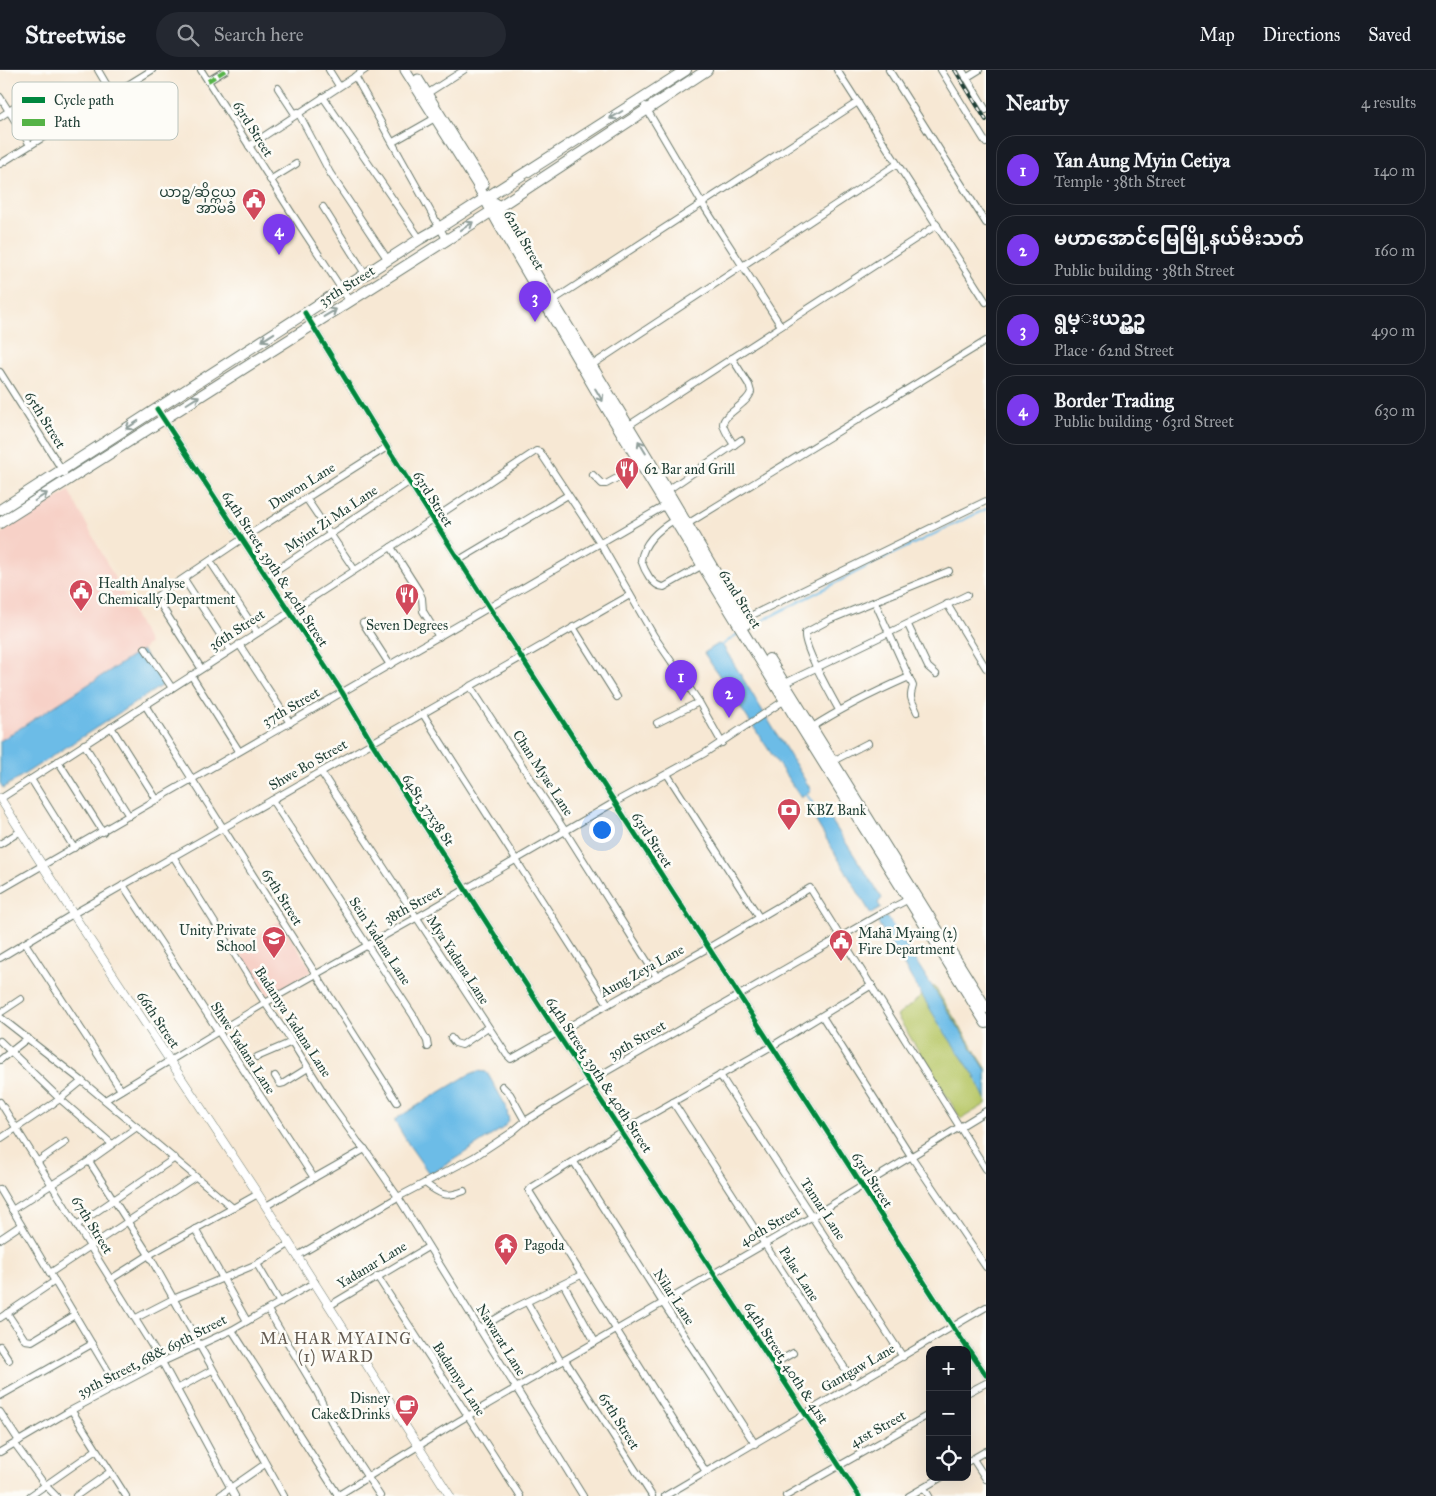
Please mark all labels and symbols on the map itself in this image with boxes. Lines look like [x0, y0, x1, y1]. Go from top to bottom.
legend [12, 82, 178, 140]
text: Cycle path [54, 92, 114, 109]
street label: 63rd Street [229, 98, 277, 160]
one-way arrow [609, 110, 623, 121]
text: Path [54, 114, 81, 131]
place label: ယာဥ္/ဆိုင္ကယ္ အာမခံ [159, 182, 236, 217]
public building icon: ယာဥ္/ဆိုင္ကယ္ အာမခံ [241, 187, 267, 221]
street label: 62nd Street [500, 207, 548, 273]
pin: 4 [263, 214, 295, 255]
one-way arrow [460, 221, 474, 231]
street label: 35th Street [316, 262, 378, 310]
pin: 3 [519, 281, 551, 322]
one-way arrow [323, 308, 337, 318]
one-way arrow [262, 332, 276, 342]
street label: 65th Street [21, 388, 69, 452]
one-way arrow [593, 388, 604, 402]
one-way arrow [186, 395, 200, 405]
one-way arrow [126, 420, 140, 430]
one-way arrow [636, 441, 646, 455]
restaurant icon: 62 Bar and Grill [614, 456, 640, 490]
street label: Duwon Lane [266, 459, 338, 513]
place label: 62 Bar and Grill [644, 461, 735, 478]
street label: 63rd Street [409, 468, 457, 530]
street label: Myint Zi Ma Lane [281, 481, 381, 556]
street label: 64th Street, 39th & 40th Street [218, 488, 332, 650]
one-way arrow [34, 491, 48, 501]
street label: 62nd Street [715, 566, 765, 632]
place label: Health Analyse Chemically Department [98, 575, 235, 608]
public building icon: Health Analyse Chemically Department [68, 578, 94, 612]
restaurant icon: Seven Degrees [394, 582, 420, 616]
street label: 36th Street [206, 606, 268, 654]
place label: Seven Degrees [366, 617, 448, 634]
pin: 1 [665, 660, 697, 701]
pin: 2 [713, 677, 745, 718]
street label: 37th Street [259, 684, 323, 730]
street label: Chan Myae Lane [509, 727, 577, 819]
street label: Shwe Bo Street [266, 736, 350, 794]
street label: 64St, 37x38 St [398, 771, 458, 849]
bank icon: KBZ Bank [776, 797, 802, 831]
place label: KBZ Bank [806, 802, 867, 819]
street label: 63rd Street [628, 809, 676, 871]
your location [589, 817, 615, 843]
street label: 65th Street [258, 865, 306, 929]
street label: 38th Street [381, 882, 445, 928]
street label: Sein Yadana Lane [345, 894, 415, 988]
street label: Mya Yadana Lane [423, 912, 493, 1008]
place label: Unity Private School [179, 922, 256, 955]
school or university icon: Unity Private School [261, 925, 287, 959]
place label: Mahā Myaing (2) Fire Department [858, 925, 957, 958]
public building icon: Mahā Myaing (2) Fire Department [828, 928, 854, 962]
street label: Aung Zeya Lane [596, 941, 687, 1002]
street label: Badamya Yadana Lane [251, 964, 335, 1080]
street label: 66th Street [133, 988, 183, 1052]
street label: 64th Street, 39th & 40th Street [542, 994, 656, 1156]
street label: Shwe Yadana Lane [207, 999, 279, 1097]
street label: 39th Street [605, 1017, 669, 1063]
street label: 63rd Street [848, 1149, 896, 1211]
street label: Tamar Lane [797, 1175, 849, 1243]
street label: 67th Street [68, 1193, 117, 1257]
street label: 40th Street [737, 1202, 803, 1250]
temple icon: Pagoda [493, 1232, 519, 1266]
street label: Yadanar Lane [334, 1237, 410, 1292]
place label: Pagoda [524, 1237, 564, 1254]
street label: Palae Lane [775, 1243, 823, 1305]
street label: Nilar Lane [650, 1266, 698, 1328]
street label: 64th Street, 40th & 41st [740, 1299, 832, 1427]
street label: Nawarat Lane [472, 1301, 530, 1379]
street label: 39th Street, 68& 69th Street [75, 1311, 229, 1401]
district label: MA HAR MYAING (1) WARD [260, 1329, 412, 1367]
street label: Badamya Lane [429, 1339, 489, 1419]
street label: Gantgaw Lane [818, 1340, 898, 1396]
street label: 65th Street [595, 1389, 643, 1453]
place label: Disney Cake&Drinks [311, 1390, 390, 1423]
cafe icon: Disney Cake&Drinks [394, 1393, 420, 1427]
street label: 41st Street [847, 1407, 909, 1451]

